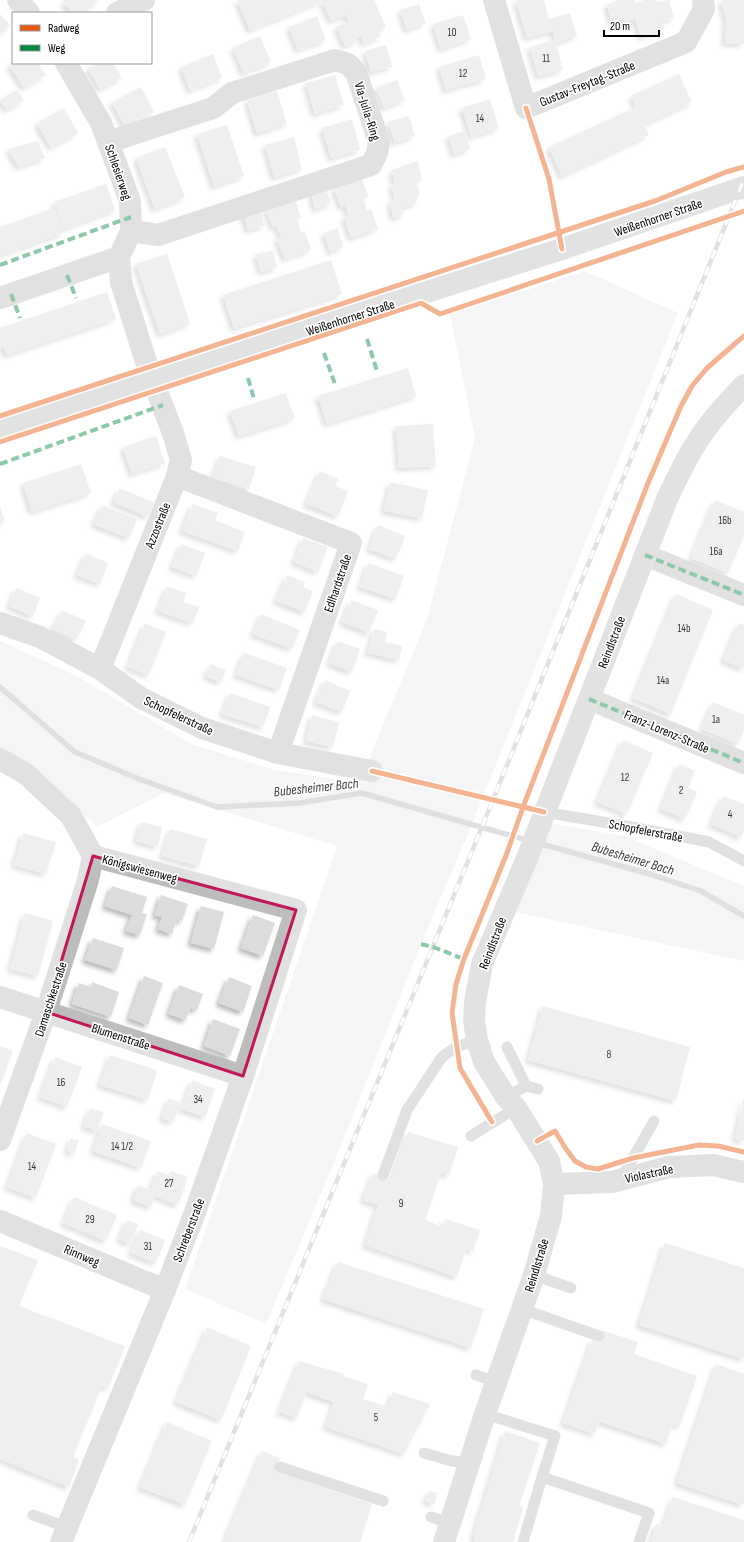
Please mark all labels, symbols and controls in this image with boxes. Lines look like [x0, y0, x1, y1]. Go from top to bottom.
legend [12, 12, 152, 64]
scale bar [604, 12, 659, 38]
text: 20 m [610, 19, 630, 34]
text: Radweg [48, 21, 80, 36]
house number: 10 [448, 26, 456, 39]
text: Weg [48, 41, 65, 56]
house number: 11 [542, 52, 550, 65]
street label: Gustav-Freytag-Straße [537, 57, 637, 110]
house number: 12 [459, 67, 468, 80]
street label: Via-Julia-Ring [351, 80, 384, 143]
house number: 14 [476, 112, 485, 125]
street label: Schlesierweg [101, 142, 135, 202]
street label: Weißenhorner Straße [612, 195, 705, 241]
street label: Weißenhorner Straße [304, 296, 397, 340]
street label: Azzostraße [141, 500, 174, 552]
house number: 16b [718, 514, 732, 527]
house number: 16a [710, 545, 722, 558]
street label: Edlhardstraße [321, 552, 355, 615]
street label: Reindlstraße [595, 614, 629, 671]
house number: 14b [677, 622, 691, 635]
house number: 14a [657, 674, 669, 687]
street label: Schopfelerstraße [141, 693, 216, 739]
street label: Franz-Lorenz-Straße [622, 707, 712, 757]
house number: 1a [712, 713, 720, 726]
house number: 12 [621, 771, 630, 784]
water label: Bubesheimer Bach [273, 775, 359, 800]
house number: 2 [679, 784, 684, 797]
house number: 4 [728, 808, 733, 821]
street label: Schopfelerstraße [608, 816, 684, 846]
water label: Bubesheimer Bach [590, 838, 676, 879]
street label: Königswiesenweg [101, 851, 179, 887]
street label: Reindlstraße [476, 915, 510, 972]
street label: Damaschkestraße [31, 960, 71, 1039]
street label: Blumenstraße [89, 1020, 152, 1054]
house number: 8 [607, 1048, 612, 1061]
house number: 16 [57, 1076, 66, 1089]
house number: 34 [193, 1093, 203, 1106]
house number: 14 1/2 [111, 1140, 133, 1153]
house number: 14 [28, 1160, 37, 1173]
street label: Violastraße [624, 1161, 675, 1187]
house number: 27 [165, 1177, 174, 1190]
street label: Schreberstraße [169, 1196, 208, 1265]
house number: 9 [399, 1197, 404, 1210]
house number: 29 [85, 1213, 95, 1226]
street label: Reindlstraße [521, 1237, 553, 1294]
house number: 31 [144, 1240, 152, 1253]
street label: Rinnweg [61, 1241, 102, 1271]
house number: 5 [374, 1411, 378, 1424]

